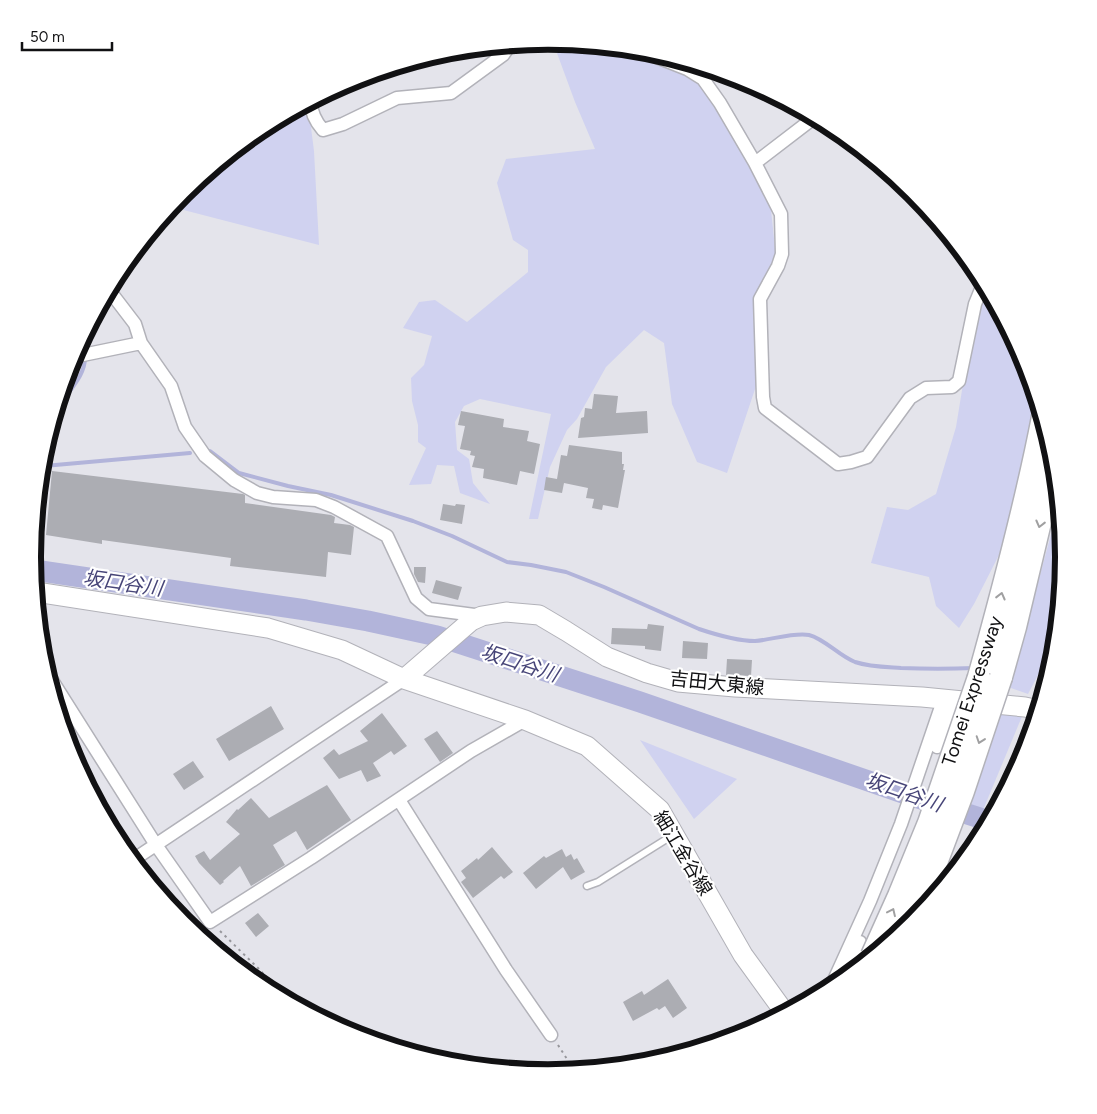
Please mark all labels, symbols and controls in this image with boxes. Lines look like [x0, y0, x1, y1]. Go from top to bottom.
scale bar [22, 20, 112, 52]
text: 50 m [30, 28, 65, 46]
one-way arrow [1035, 519, 1046, 528]
water label: 坂口谷川 [82, 566, 166, 601]
one-way arrow [996, 593, 1006, 601]
street label: Tomei Expressway [937, 613, 1007, 769]
water label: 坂口谷川 [478, 639, 564, 687]
street label: 吉田大東線 [669, 667, 765, 699]
one-way arrow [976, 735, 986, 744]
water label: 坂口谷川 [862, 768, 948, 817]
street label: 細江金谷線 [649, 806, 717, 900]
one-way arrow [886, 908, 897, 917]

